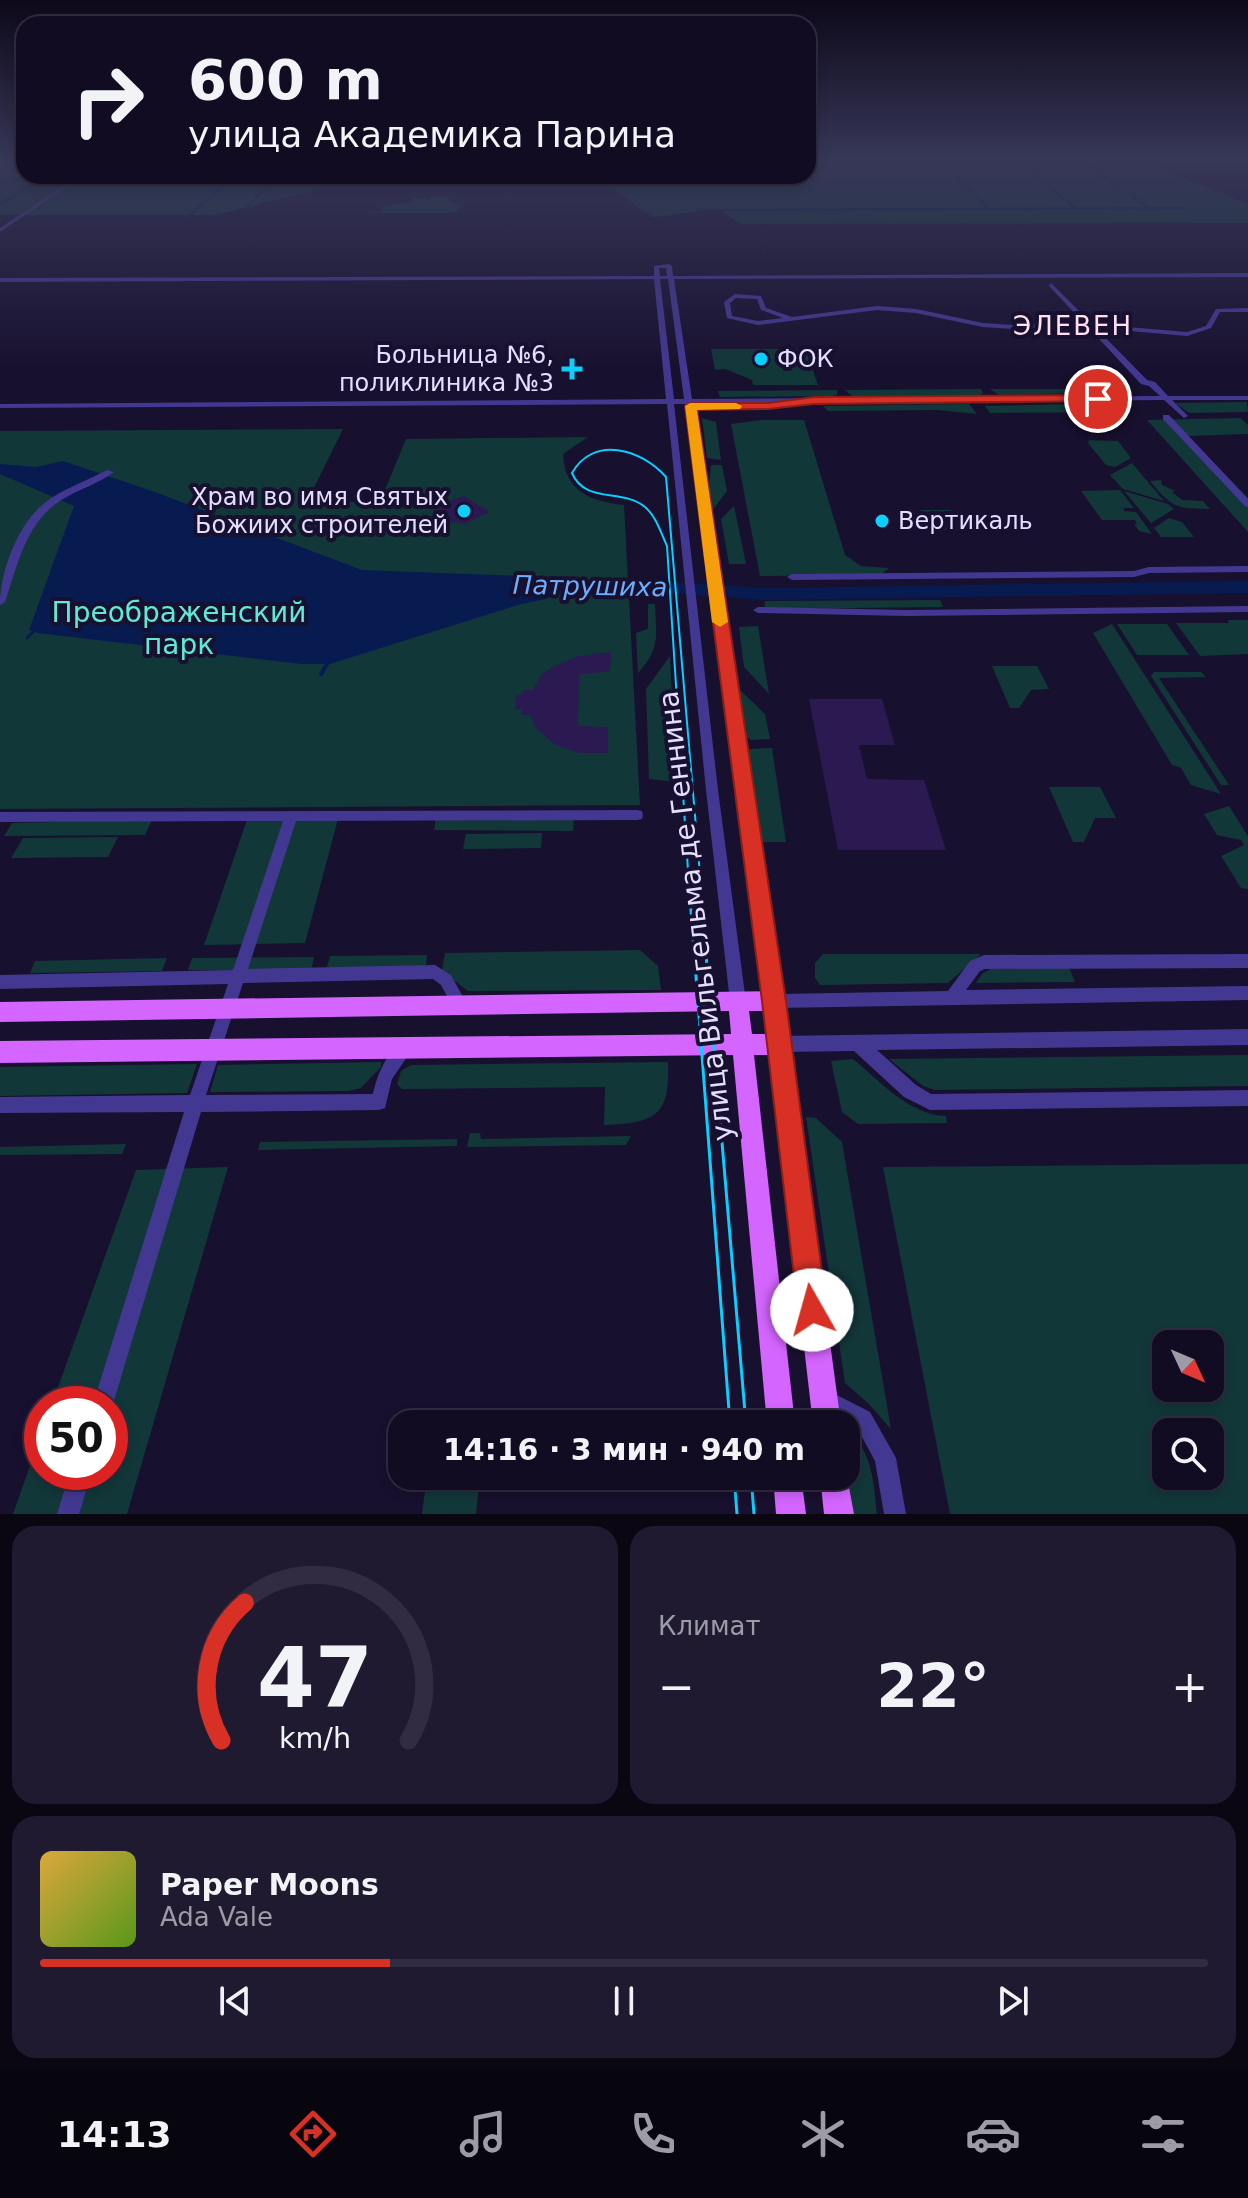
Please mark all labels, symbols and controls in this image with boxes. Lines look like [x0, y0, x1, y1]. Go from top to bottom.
text: 600 m [188, 47, 383, 112]
icon: right [56, 48, 160, 152]
text: улица Академика Парина [188, 114, 676, 155]
district label: ЭЛЕВЕН [1013, 311, 1133, 341]
place label: Больница №6, поликлиника №3 [339, 341, 554, 397]
place label: ФОК [777, 345, 834, 373]
marker: ФОК [752, 350, 770, 368]
marker: Больница №6, поликлиника №3 [561, 358, 583, 380]
pin [1064, 365, 1132, 433]
icon: arrive [1076, 377, 1120, 421]
place label: Храм во имя Святых Божиих строителей [191, 483, 448, 539]
marker: Храм во имя Святых Божиих строителей [455, 502, 473, 520]
place label: Вертикаль [898, 507, 1033, 535]
marker: Вертикаль [873, 512, 891, 530]
water label: Патрушиха [512, 570, 668, 602]
park label: Преображенский парк [52, 596, 306, 661]
street label: улица Вильгельма де Геннина [652, 689, 739, 1143]
position arrow [770, 1268, 854, 1352]
north arrow [1152, 1330, 1224, 1402]
map controls [1152, 1330, 1224, 1490]
speed limit sign: 50 [24, 1386, 128, 1490]
button: search [1152, 1418, 1224, 1490]
text: 14:16 · 3 мин · 940 m [443, 1432, 805, 1467]
text: Климат [658, 1611, 761, 1641]
text: 47 [257, 1630, 373, 1727]
text: 22° [876, 1651, 990, 1721]
text: − [658, 1661, 695, 1712]
text: + [1171, 1661, 1208, 1712]
text: km/h [279, 1721, 351, 1755]
text: Paper Moons [160, 1867, 379, 1902]
text: Ada Vale [160, 1902, 273, 1932]
icon: previous [213, 1979, 257, 2023]
icon: pause [602, 1979, 646, 2023]
icon: next [991, 1979, 1035, 2023]
icon: directions [285, 2106, 341, 2162]
icon: music [455, 2106, 511, 2162]
icon: phone [625, 2106, 681, 2162]
icon: climate [795, 2106, 851, 2162]
icon: car [965, 2106, 1021, 2162]
icon: filters [1135, 2106, 1191, 2162]
text: 14:13 [57, 2114, 172, 2155]

